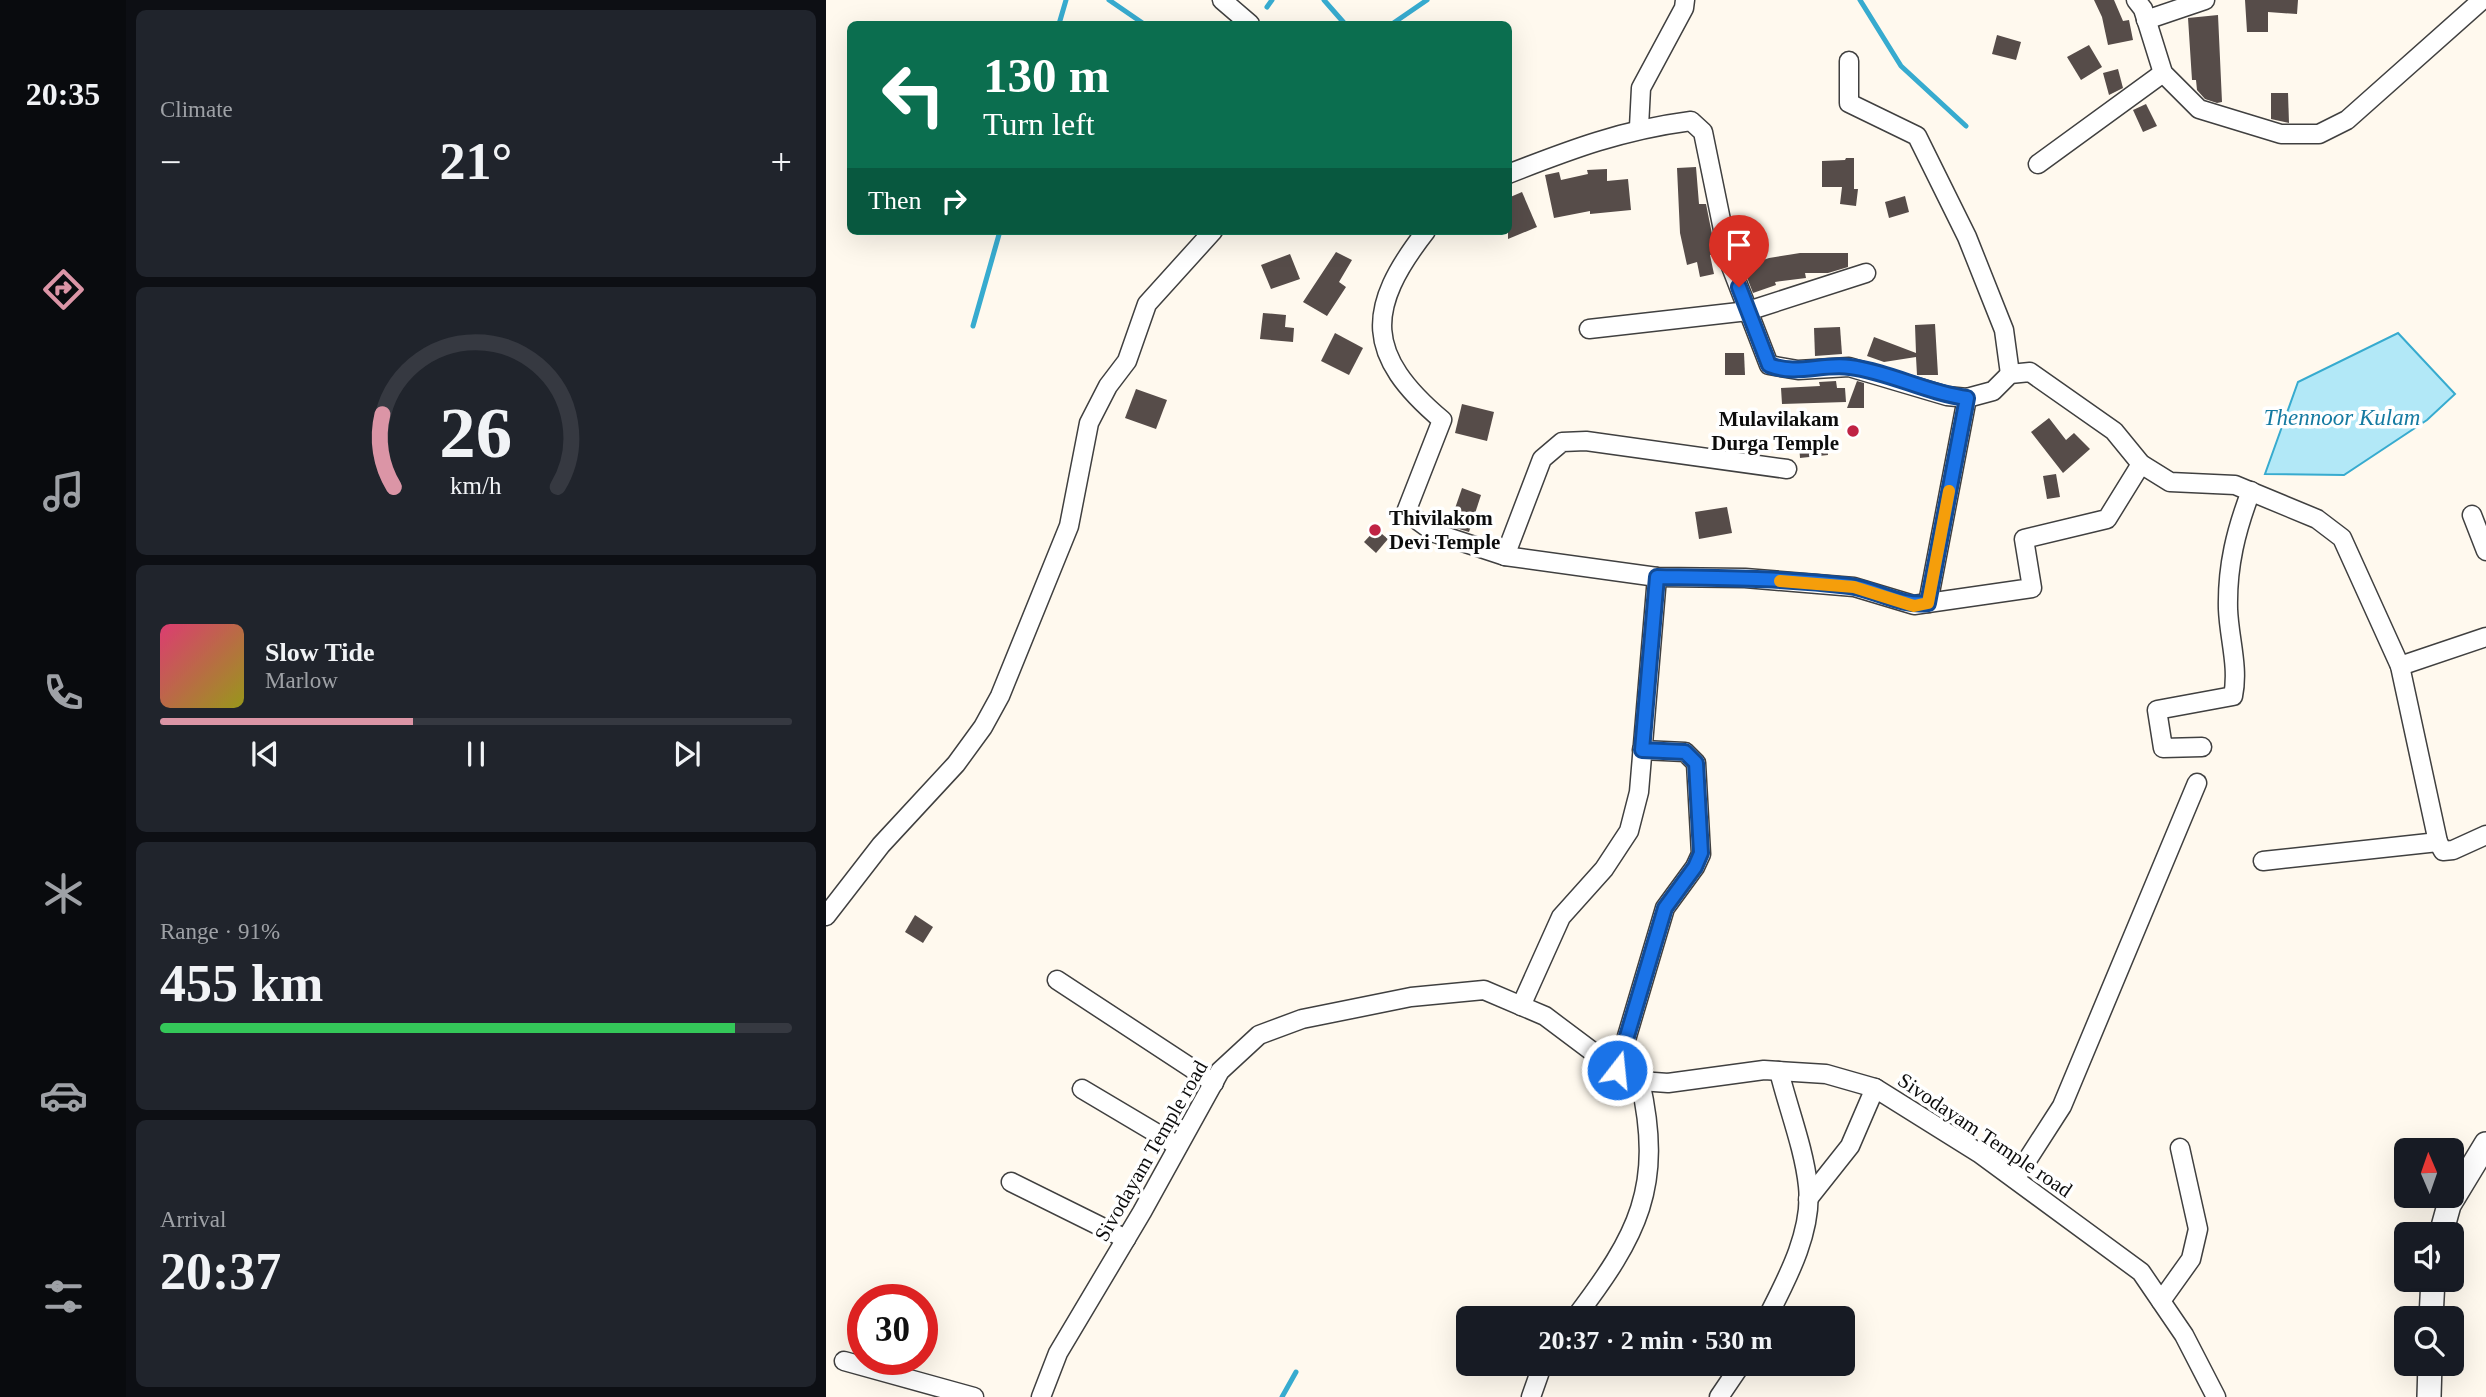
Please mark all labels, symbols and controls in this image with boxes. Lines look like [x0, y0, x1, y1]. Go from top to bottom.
text: 130 m [983, 48, 1110, 103]
icon: left [868, 49, 959, 140]
text: 20:35 [26, 76, 100, 112]
text: Climate [160, 97, 233, 122]
text: Turn left [983, 106, 1095, 142]
text: 21° [440, 133, 512, 190]
text: − [160, 141, 181, 183]
text: + [771, 141, 792, 183]
icon: right [935, 182, 973, 220]
text: Then [868, 186, 921, 215]
pin [1709, 215, 1769, 287]
icon: arrive [1720, 226, 1758, 264]
icon: directions [39, 265, 88, 314]
text: 26 [440, 393, 512, 474]
water label: Thennoor Kulam [2264, 405, 2420, 430]
place label: Mulavilakam Durga Temple [1711, 407, 1839, 455]
marker: Mulavilakam Durga Temple [1845, 423, 1861, 439]
icon: music [39, 467, 88, 516]
text: km/h [450, 472, 502, 499]
place label: Thivilakom Devi Temple [1389, 506, 1500, 554]
marker: Thivilakom Devi Temple [1367, 522, 1383, 538]
text: Slow Tide [265, 638, 375, 667]
icon: phone [39, 668, 88, 717]
text: Marlow [265, 668, 338, 693]
icon: previous [246, 735, 284, 773]
icon: pause [457, 735, 495, 773]
icon: next [668, 735, 706, 773]
icon: climate [39, 869, 88, 918]
text: Range · 91% [160, 919, 280, 944]
text: 455 km [160, 955, 323, 1012]
position arrow [1580, 1033, 1654, 1107]
street label: Sivodayam Temple road [1089, 1056, 1213, 1246]
street label: Sivodayam Temple road [1893, 1068, 2077, 1202]
icon: car [39, 1071, 88, 1120]
north arrow [2394, 1138, 2464, 1208]
map controls [2394, 1138, 2464, 1376]
text: Arrival [160, 1207, 226, 1232]
button: sound [2394, 1222, 2464, 1292]
text: 20:37 [160, 1243, 281, 1300]
icon: filters [39, 1272, 88, 1321]
speed limit sign: 30 [847, 1284, 938, 1375]
button: search [2394, 1306, 2464, 1376]
text: 20:37 · 2 min · 530 m [1539, 1326, 1773, 1355]

